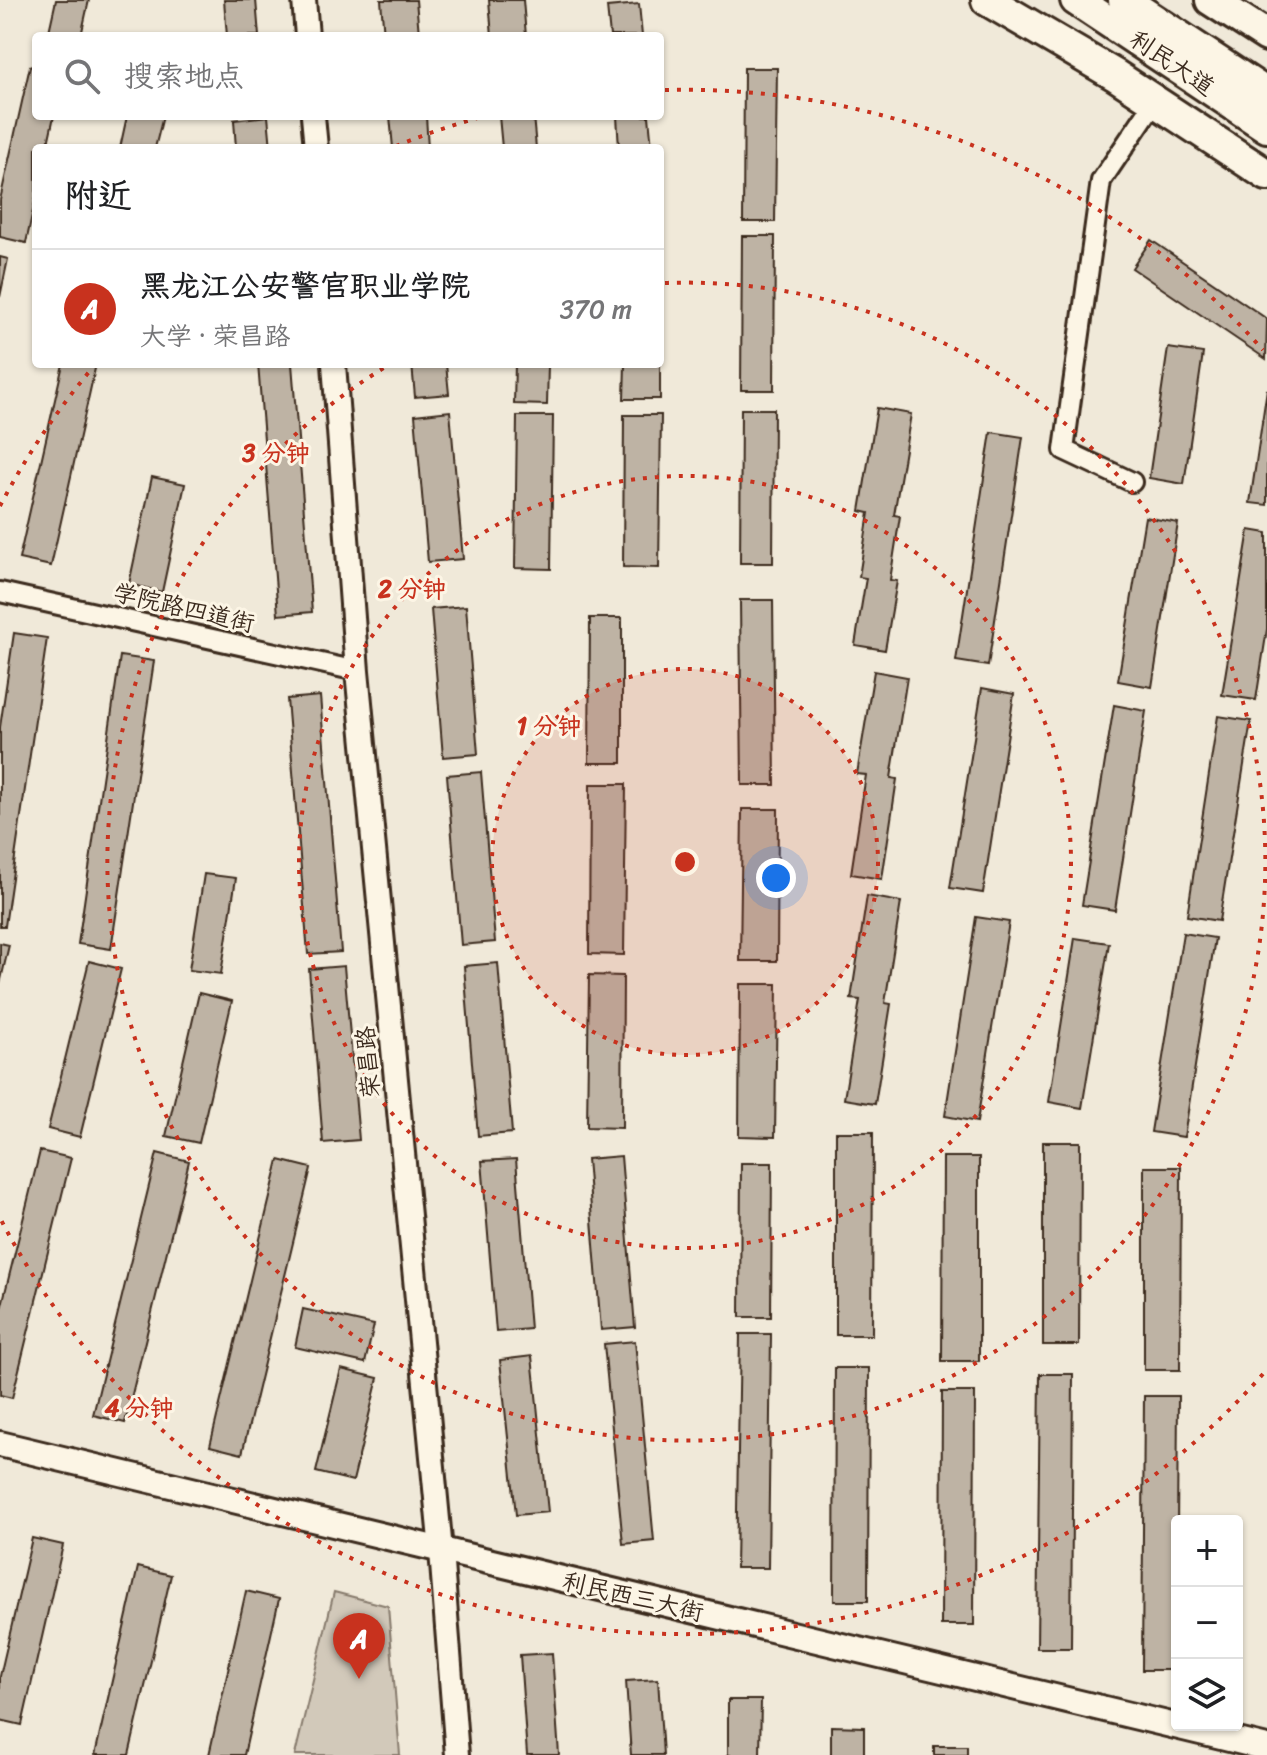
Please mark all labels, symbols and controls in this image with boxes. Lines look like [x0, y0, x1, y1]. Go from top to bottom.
street label: 利民大道 [1120, 19, 1224, 107]
search box [32, 32, 664, 120]
text: 搜索地点 [124, 49, 244, 103]
icon: search [60, 54, 104, 98]
text: 附近 [64, 166, 132, 226]
text: 黑龙江公安警官职业学院 [140, 259, 470, 313]
text: A [81, 286, 99, 332]
text: 370 m [560, 286, 632, 332]
text: 大学 · 荣昌路 [140, 313, 291, 359]
text: 3 分钟 [241, 432, 310, 474]
text: 2 分钟 [377, 568, 446, 610]
street label: 学院路四道街 [109, 571, 259, 645]
text: 1 分钟 [517, 705, 581, 747]
centre of rings [671, 848, 699, 876]
your location [756, 858, 796, 898]
street label: 荣昌路 [344, 1024, 392, 1100]
text: 4 分钟 [104, 1387, 174, 1429]
map controls [1171, 1515, 1243, 1731]
button: + [1171, 1515, 1243, 1587]
street label: 利民西三大街 [558, 1560, 708, 1634]
button: − [1171, 1587, 1243, 1659]
pin: A [333, 1613, 385, 1679]
button: layers [1171, 1659, 1243, 1731]

